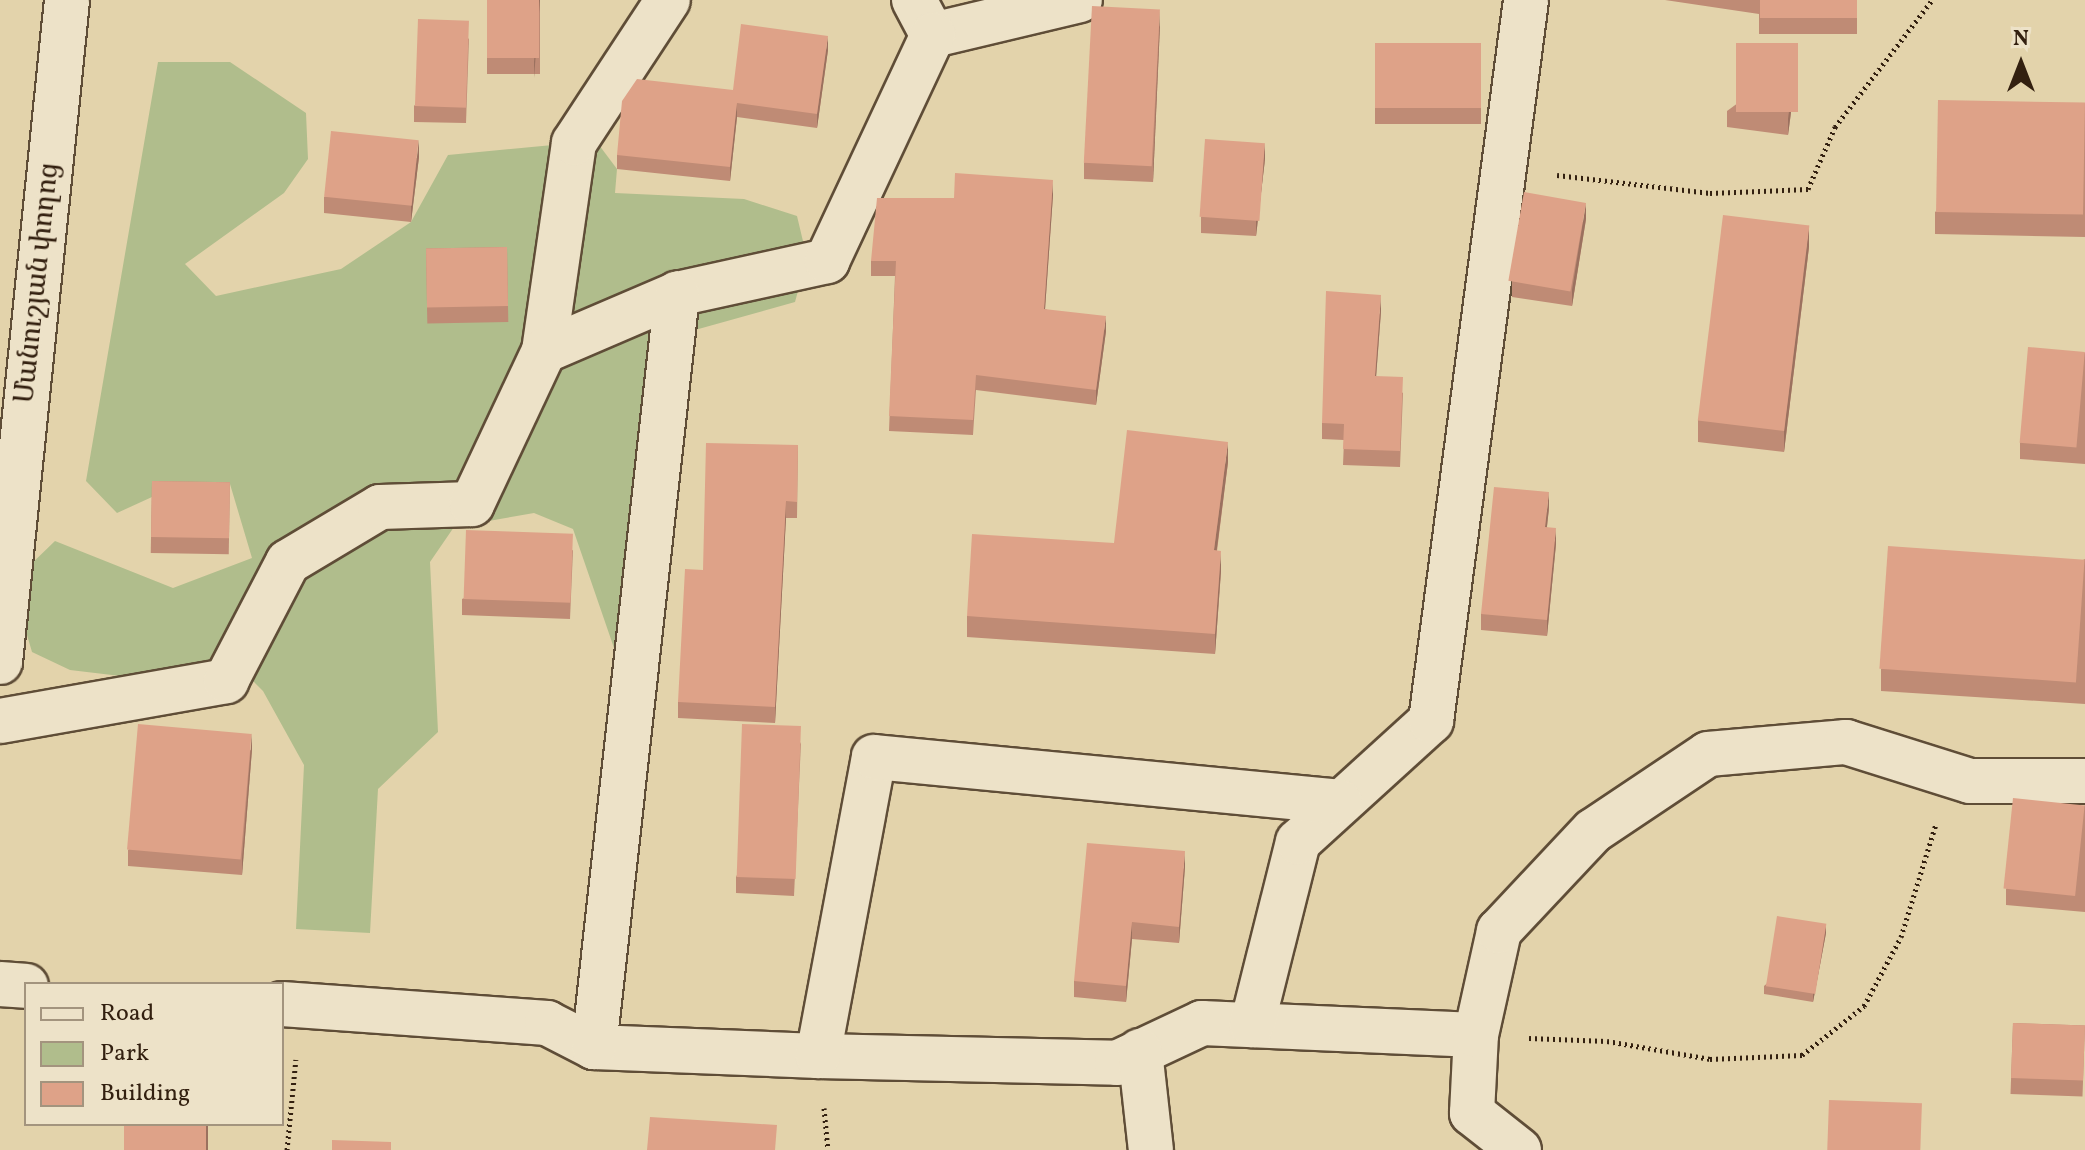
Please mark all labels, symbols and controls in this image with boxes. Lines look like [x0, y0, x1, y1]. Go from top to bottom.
north arrow [1981, 24, 2061, 104]
text: N [2013, 24, 2029, 55]
street label: Մանուշյան փողոց [9, 161, 67, 405]
legend [24, 982, 284, 1126]
text: Road [100, 997, 154, 1031]
text: Park [100, 1037, 149, 1071]
text: Building [100, 1077, 190, 1111]

